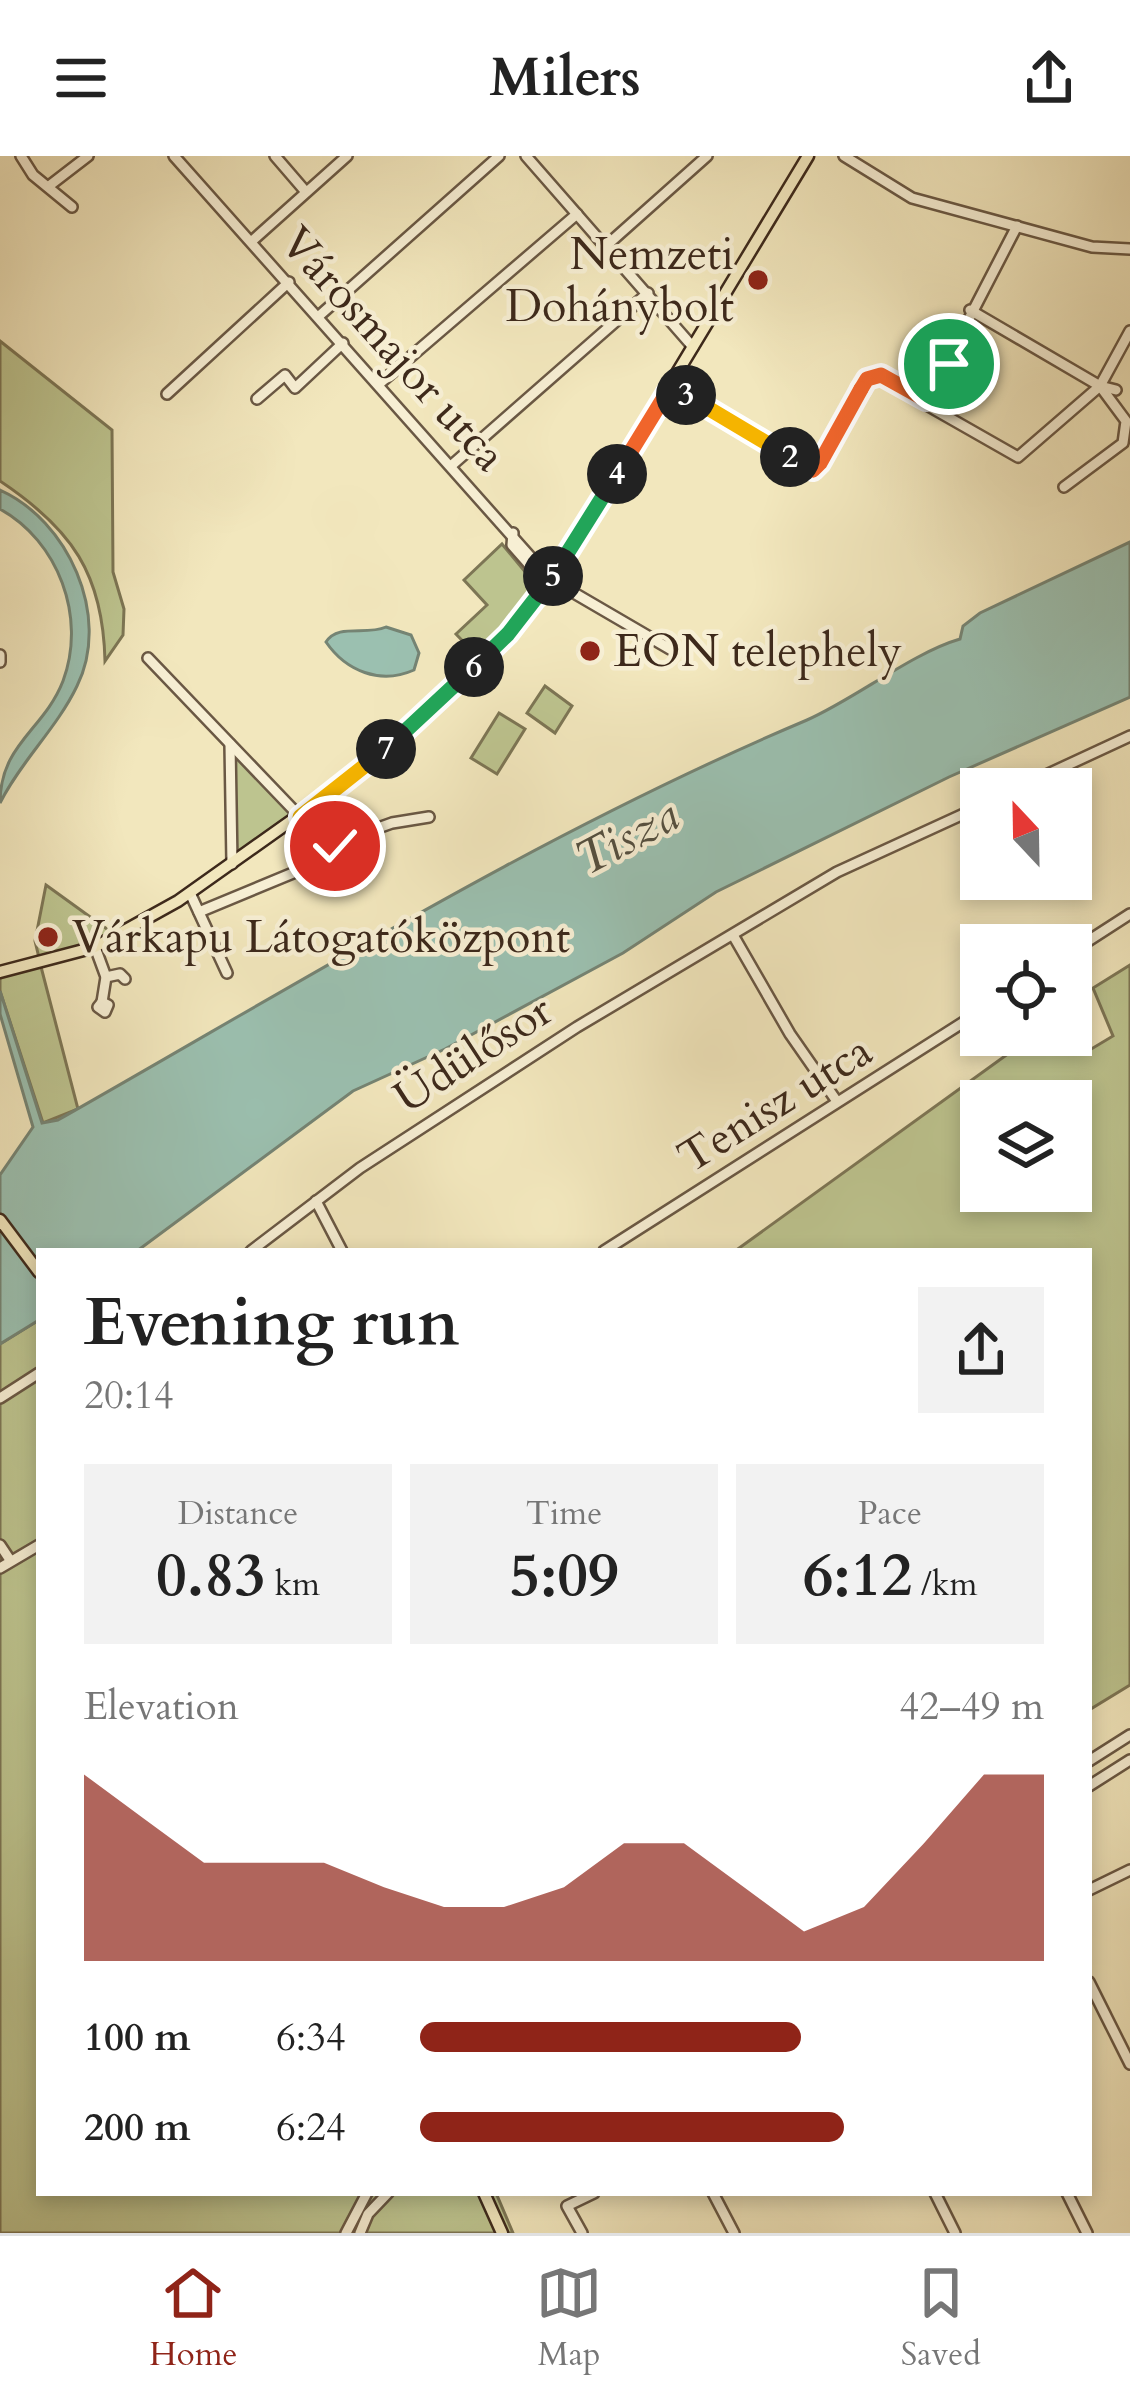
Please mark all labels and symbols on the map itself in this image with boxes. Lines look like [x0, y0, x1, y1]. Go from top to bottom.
street label: Városmajor utca [267, 213, 519, 485]
place label: Nemzeti Dohánybolt [505, 224, 734, 337]
marker: Nemzeti Dohánybolt [745, 267, 771, 293]
pin [898, 313, 1000, 415]
pin: 3 [656, 365, 716, 425]
pin: 2 [760, 427, 820, 487]
pin: 4 [587, 444, 647, 504]
pin: 5 [523, 546, 583, 606]
place label: EON telephely [614, 621, 902, 682]
pin: 6 [444, 637, 504, 697]
marker: EON telephely [577, 638, 603, 664]
pin: 7 [356, 719, 416, 779]
north arrow [960, 768, 1092, 900]
water label: Tisza [564, 783, 690, 891]
pin [284, 795, 386, 897]
place label: Várkapu Látogatóközpont [72, 907, 570, 968]
marker: Várkapu Látogatóközpont [35, 924, 61, 950]
street label: Üdülősor [382, 980, 564, 1128]
street label: Tenisz utca [666, 1020, 884, 1188]

